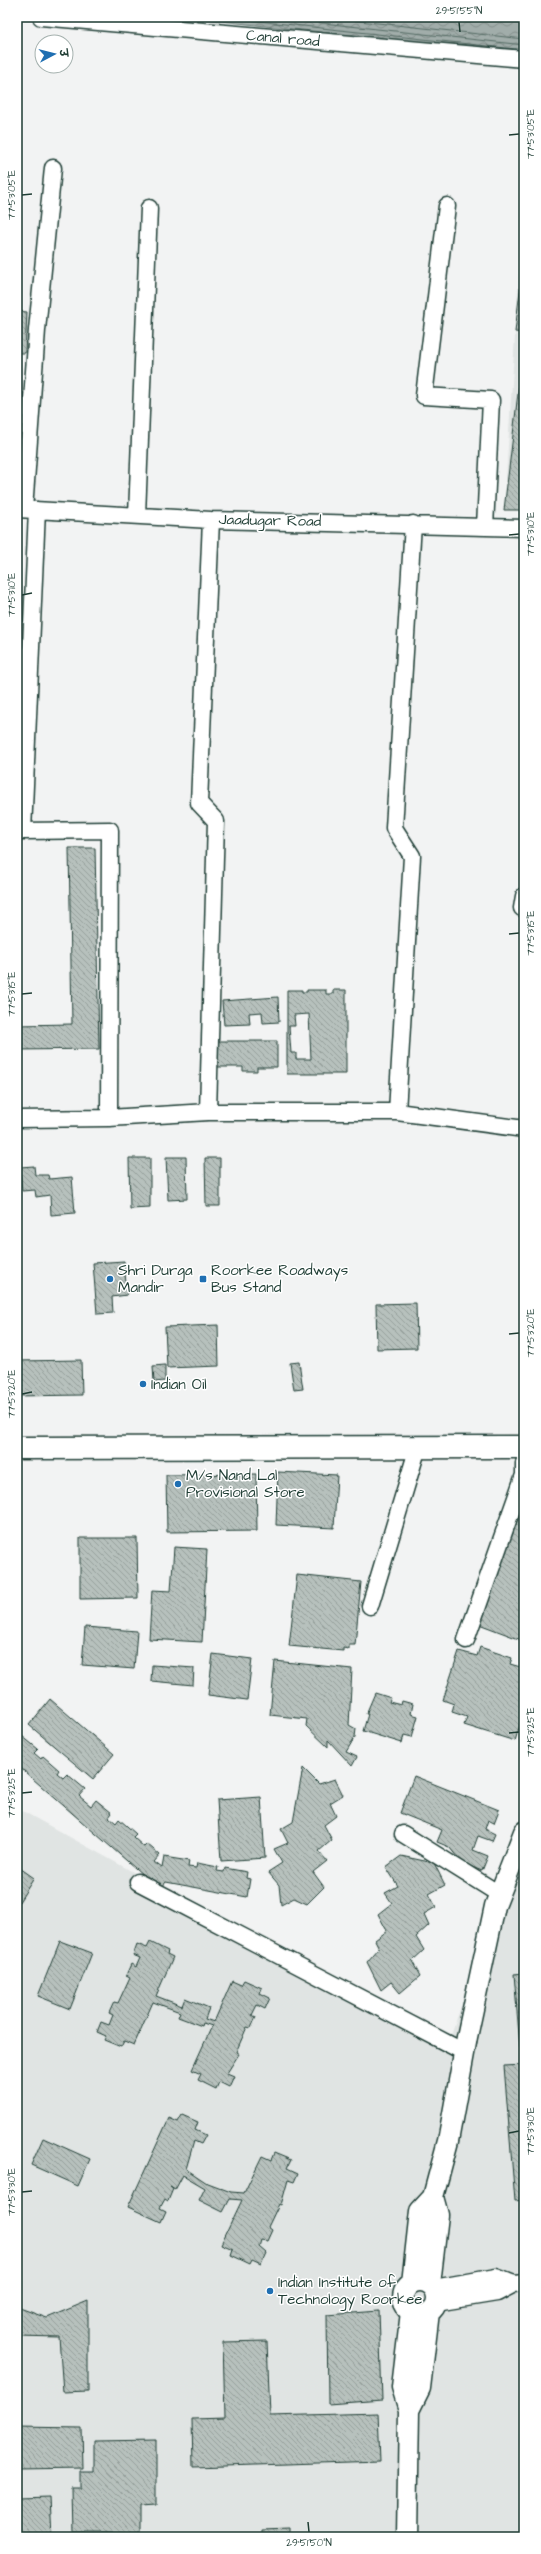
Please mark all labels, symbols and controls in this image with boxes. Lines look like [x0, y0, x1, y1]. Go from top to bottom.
text: 29°51'55"N [436, 4, 482, 18]
street label: Canal road [245, 25, 321, 52]
north arrow [34, 34, 74, 74]
text: उ [55, 47, 72, 59]
text: 77°53'05"E [524, 109, 538, 159]
text: 77°53'05"E [5, 170, 19, 220]
street label: Jaadugar Road [218, 509, 322, 533]
text: 77°53'10"E [524, 512, 538, 556]
text: 77°53'10"E [5, 573, 19, 617]
text: 77°53'15"E [524, 910, 538, 955]
text: 77°53'15"E [5, 971, 19, 1016]
place label: Shri Durga Mandir [118, 1260, 193, 1298]
place label: Roorkee Roadways Bus Stand [211, 1260, 349, 1298]
marker: Shri Durga Mandir [105, 1274, 115, 1284]
marker: Roorkee Roadways Bus Stand [198, 1274, 208, 1284]
text: 77°53'20"E [524, 1309, 538, 1357]
text: 77°53'20"E [5, 1370, 19, 1418]
place label: Indian Oil [151, 1374, 207, 1395]
marker: Indian Oil [138, 1379, 148, 1389]
place label: M/s Nand Lal Provisional Store [186, 1465, 305, 1503]
marker: M/s Nand Lal Provisional Store [173, 1479, 183, 1489]
text: 77°53'25"E [524, 1707, 538, 1757]
text: 77°53'25"E [5, 1768, 19, 1818]
text: 77°53'30"E [524, 2107, 538, 2155]
text: 77°53'30"E [5, 2168, 19, 2216]
place label: Indian Institute of Technology Roorkee [278, 2272, 422, 2311]
marker: Indian Institute of Technology Roorkee [265, 2286, 275, 2296]
text: 29°51'50"N [286, 2536, 332, 2550]

